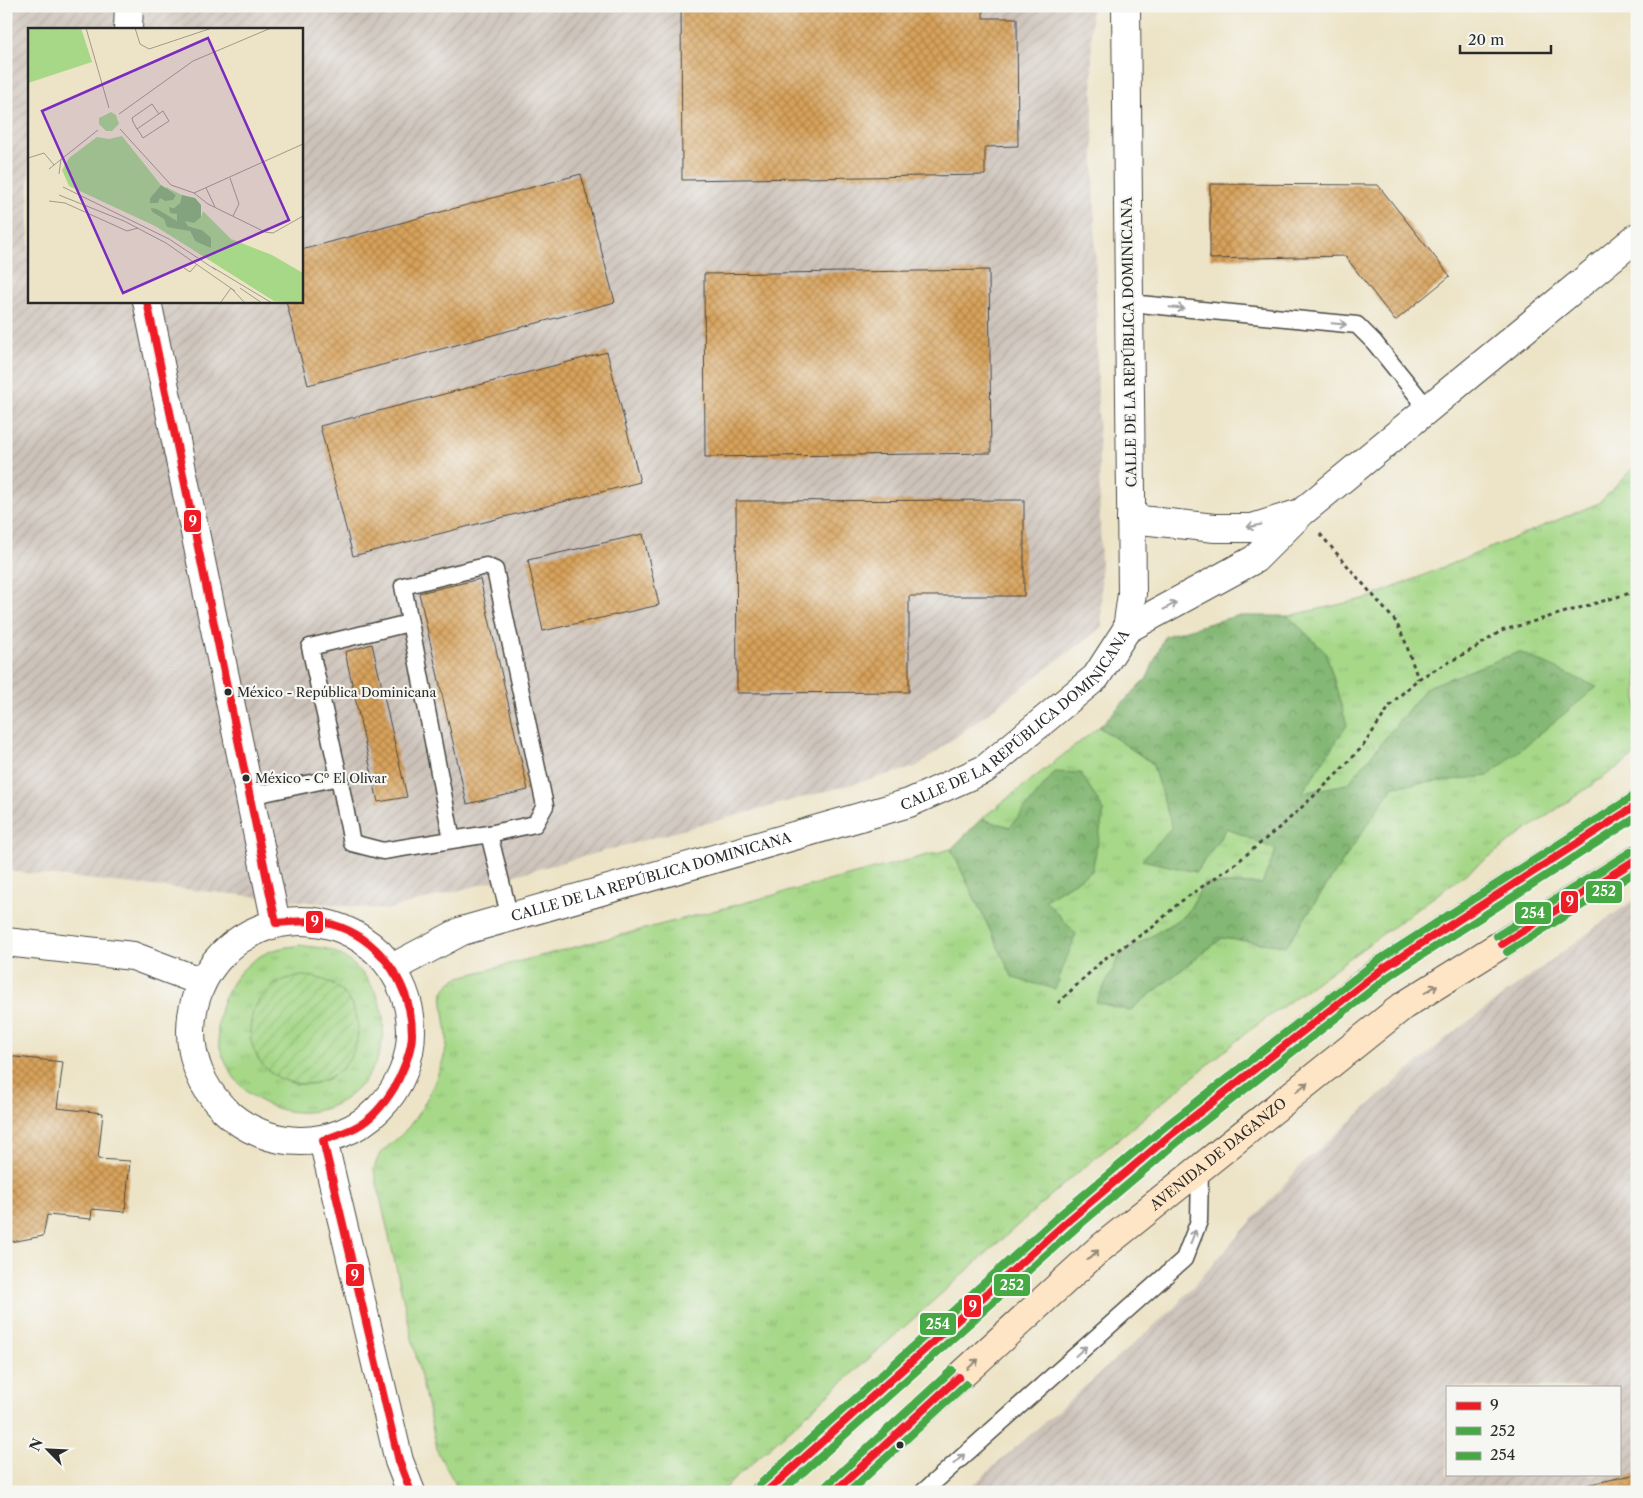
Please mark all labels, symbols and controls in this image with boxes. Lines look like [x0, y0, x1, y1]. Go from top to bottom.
scale bar [1460, 22, 1552, 54]
inset map [28, 28, 302, 302]
text: 20 m [1468, 30, 1504, 49]
street label: CALLE DE LA REPÚBLICA DOMINICANA [1116, 196, 1141, 487]
one-way arrow [1169, 303, 1185, 313]
one-way arrow [1331, 319, 1347, 328]
line badge: 9 [183, 509, 202, 533]
text: 9 [189, 512, 197, 530]
one-way arrow [1247, 522, 1263, 531]
one-way arrow [1162, 600, 1176, 610]
street label: CALLE DE LA REPÚBLICA DOMINICANA [898, 626, 1134, 814]
place label: México - República Dominicana [237, 684, 436, 700]
marker: México - República Dominicana [223, 687, 233, 697]
place label: México - Cº El Olivar [255, 770, 387, 786]
marker: México - Cº El Olivar [241, 773, 251, 783]
street label: CALLE DE LA REPÚBLICA DOMINICANA [509, 828, 794, 925]
line badge: 252 [1585, 880, 1623, 904]
text: 252 [1592, 882, 1616, 900]
line badge: 9 [1560, 890, 1579, 914]
text: 9 [1566, 892, 1574, 910]
line badge: 254 [1514, 901, 1552, 925]
text: 254 [1521, 904, 1545, 922]
line badge: 9 [305, 910, 324, 934]
text: 9 [311, 912, 319, 930]
one-way arrow [1424, 984, 1438, 994]
one-way arrow [1295, 1082, 1308, 1093]
street label: AVENIDA DE DAGANZO [1145, 1094, 1290, 1215]
one-way arrow [1189, 1230, 1198, 1245]
one-way arrow [1086, 1249, 1099, 1260]
line badge: 9 [345, 1263, 365, 1287]
text: 9 [351, 1266, 359, 1284]
line badge: 252 [993, 1273, 1031, 1297]
text: 252 [1000, 1276, 1024, 1294]
line badge: 9 [963, 1294, 982, 1318]
text: 9 [969, 1297, 977, 1315]
line badge: 254 [919, 1312, 957, 1336]
text: 254 [926, 1315, 950, 1333]
one-way arrow [1074, 1345, 1087, 1357]
one-way arrow [967, 1358, 980, 1370]
legend [1446, 1386, 1620, 1476]
text: 9 [1490, 1395, 1499, 1414]
text: 252 [1490, 1421, 1515, 1440]
north arrow [22, 1426, 72, 1476]
text: N [25, 1435, 47, 1454]
unlabelled marker [895, 1440, 905, 1450]
text: 254 [1490, 1445, 1515, 1464]
one-way arrow [953, 1454, 966, 1465]

